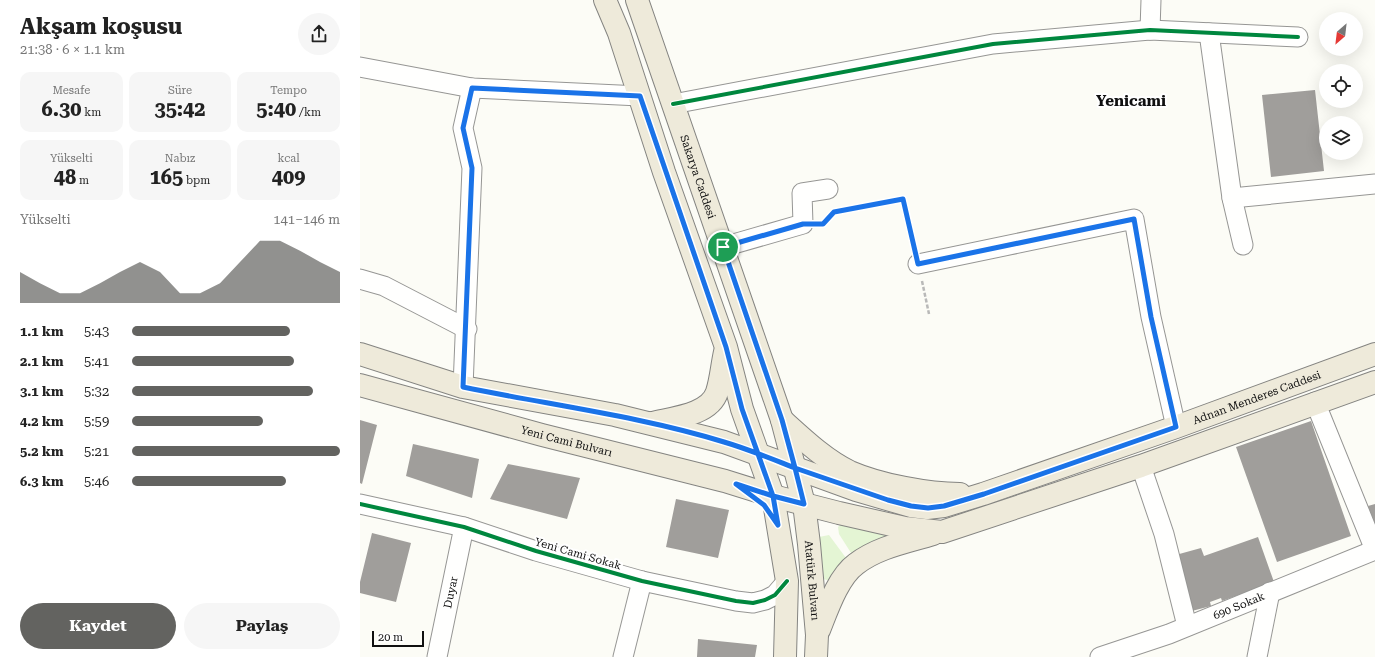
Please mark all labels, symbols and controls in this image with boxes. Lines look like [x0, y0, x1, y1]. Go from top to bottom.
north arrow [1319, 12, 1363, 56]
map controls [1319, 12, 1363, 160]
button: share [298, 13, 340, 55]
text: Akşam koşusu [20, 14, 182, 39]
text: 21:38 · 6 × 1.1 km [20, 42, 125, 57]
button: locate [1319, 64, 1363, 108]
text: Mesafe [52, 84, 90, 97]
text: Süre [168, 84, 192, 97]
text: Tempo [270, 84, 307, 97]
district label: Yenicami [1096, 92, 1166, 110]
text: 6.30 [41, 97, 81, 121]
text: 35:42 [154, 97, 206, 121]
text: 5:40 [256, 97, 296, 121]
text: km [81, 106, 101, 119]
text: /km [296, 106, 321, 119]
button: layers [1319, 116, 1363, 160]
street label: Sakarya Caddesi [678, 133, 719, 221]
text: Yükselti [50, 152, 93, 165]
text: Nabız [165, 152, 195, 165]
text: kcal [278, 152, 300, 165]
text: 48 [54, 165, 76, 189]
text: 165 [150, 165, 183, 189]
text: 409 [272, 165, 305, 189]
text: m [76, 174, 89, 187]
text: bpm [183, 174, 210, 187]
text: Yükselti [20, 212, 71, 227]
text: 141–146 m [273, 212, 340, 227]
pin [706, 230, 740, 264]
icon: arrive [712, 236, 734, 258]
text: 1.1 km [20, 324, 63, 339]
text: 5:43 [84, 324, 109, 339]
text: 2.1 km [20, 354, 63, 369]
text: 5:41 [84, 354, 109, 369]
street label: Adnan Menderes Caddesi [1191, 368, 1323, 427]
text: 3.1 km [20, 384, 63, 399]
text: 5:32 [84, 384, 109, 399]
text: 4.2 km [20, 414, 63, 429]
text: 5:59 [84, 414, 109, 429]
street label: Yeni Cami Bulvarı [519, 423, 614, 459]
text: 5.2 km [20, 444, 63, 459]
text: 5:21 [84, 444, 109, 459]
text: 6.3 km [20, 474, 63, 489]
text: 5:46 [84, 474, 109, 489]
street label: Yeni Cami Sokak [533, 535, 623, 573]
street label: Atatürk Bulvarı [802, 540, 822, 622]
street label: Duyar [441, 575, 460, 609]
street label: 690 Sokak [1211, 589, 1266, 622]
button: Kaydet [20, 603, 176, 649]
button: Paylaş [184, 603, 340, 649]
scale bar [372, 629, 424, 648]
text: 20 m [378, 631, 403, 644]

